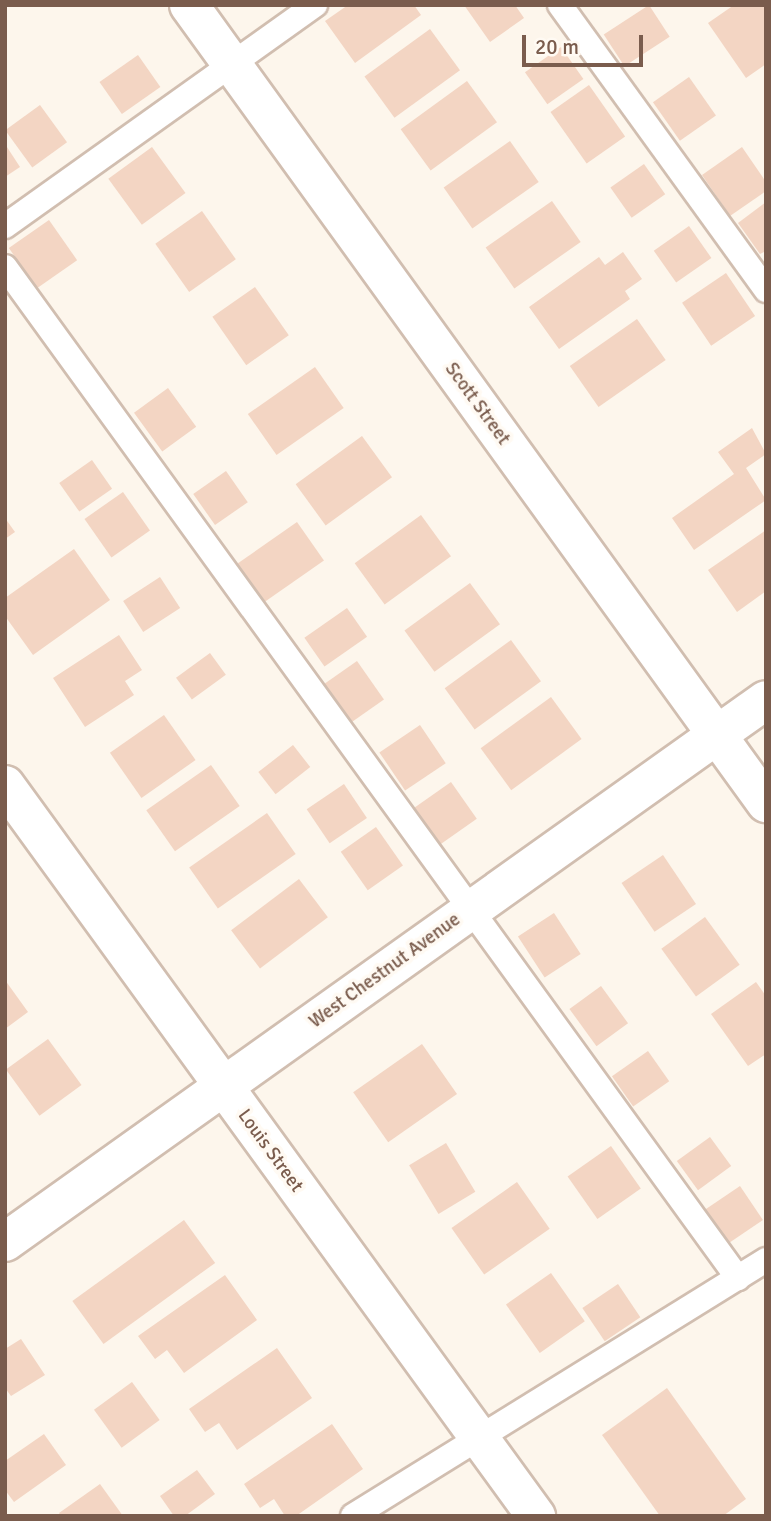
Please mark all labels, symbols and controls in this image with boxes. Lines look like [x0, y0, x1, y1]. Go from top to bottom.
scale bar [526, 21, 647, 65]
text: 20 m [535, 34, 579, 60]
street label: Scott Street [440, 358, 514, 450]
street label: West Chestnut Avenue [305, 908, 465, 1034]
street label: Louis Street [232, 1105, 308, 1197]

